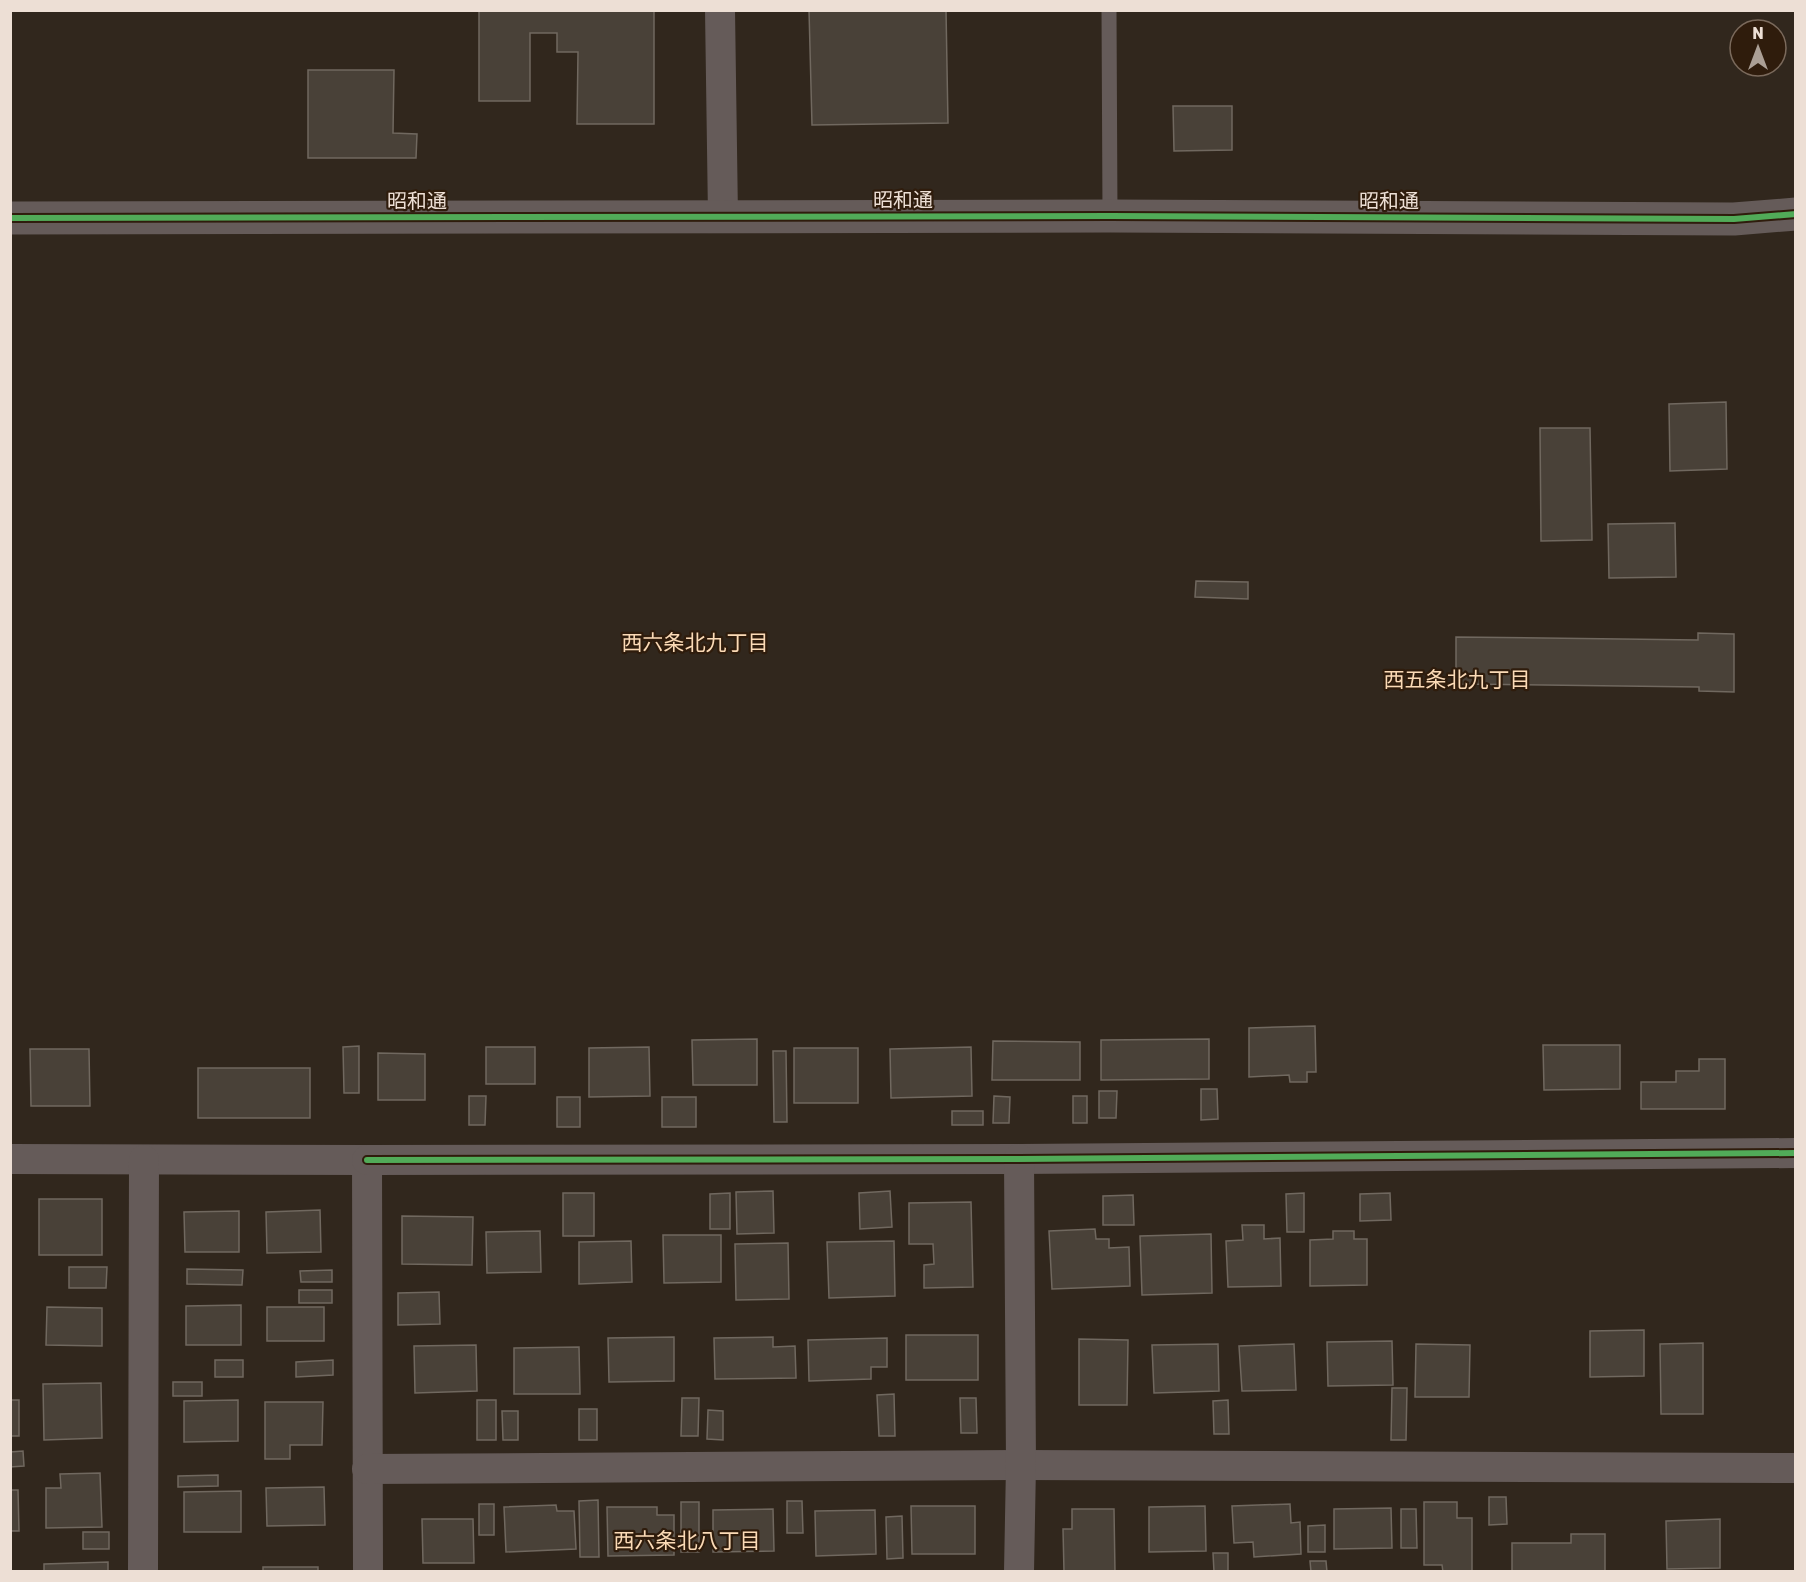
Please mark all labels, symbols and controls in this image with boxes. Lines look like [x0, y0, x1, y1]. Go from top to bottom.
north arrow [1728, 18, 1788, 78]
text: N [1752, 24, 1764, 43]
street label: 昭和通 [873, 188, 933, 212]
street label: 昭和通 [387, 189, 447, 213]
street label: 昭和通 [1359, 189, 1419, 213]
district label: 西六条北九丁目 [622, 630, 769, 655]
district label: 西五条北九丁目 [1384, 667, 1531, 692]
district label: 西六条北八丁目 [614, 1528, 761, 1553]

